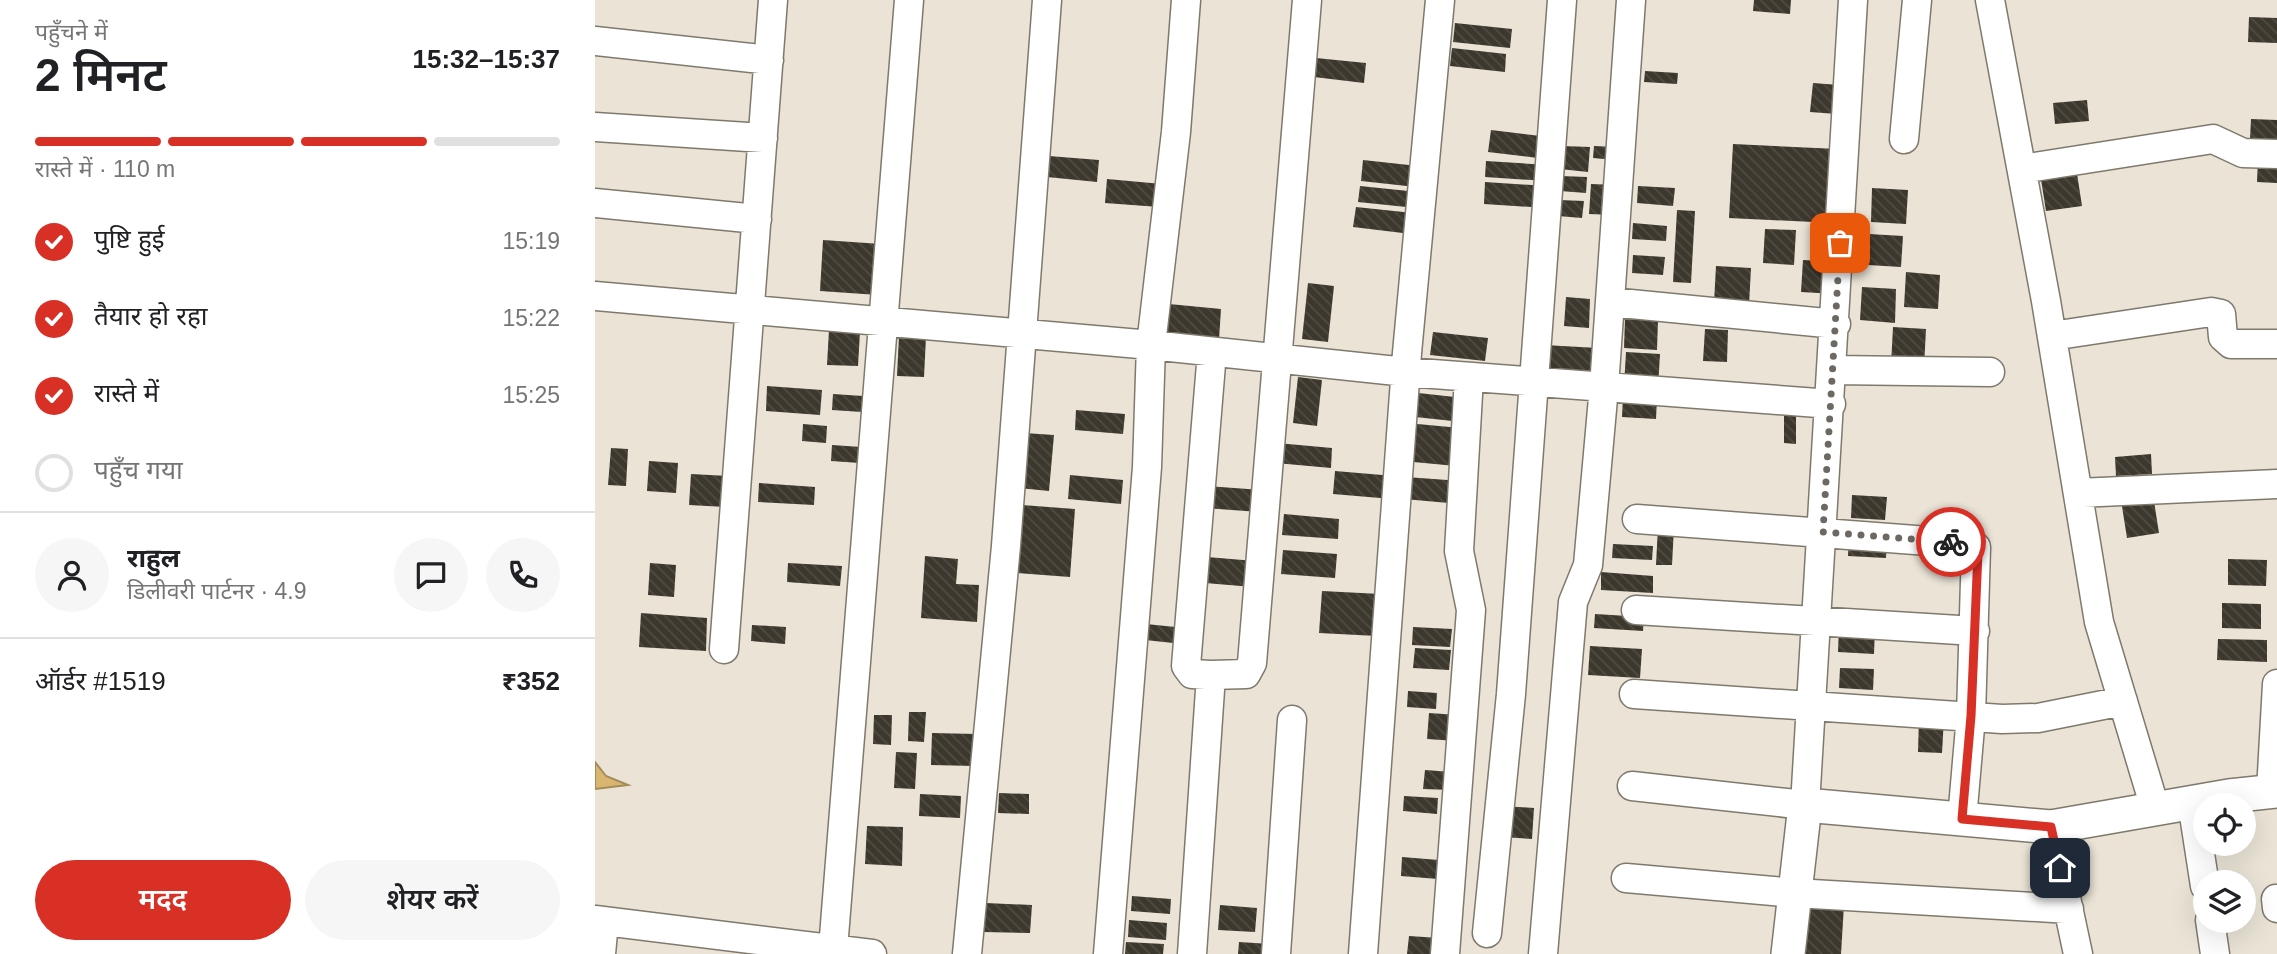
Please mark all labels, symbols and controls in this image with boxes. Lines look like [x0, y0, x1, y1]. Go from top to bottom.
text: पहुँचने में [35, 19, 108, 45]
text: 15:32–15:37 [413, 44, 560, 74]
text: 2 मिनट [35, 49, 167, 101]
text: रास्ते में · 110 m [35, 156, 175, 182]
pin [1810, 213, 1870, 273]
icon: check [35, 223, 73, 261]
text: पुष्टि हुई [94, 224, 164, 254]
icon: bag [1821, 224, 1859, 262]
text: 15:19 [502, 228, 560, 254]
icon: check [35, 300, 73, 338]
text: तैयार हो रहा [94, 301, 207, 331]
text: 15:22 [502, 305, 560, 331]
icon: check [35, 377, 73, 415]
text: रास्ते में [94, 378, 159, 408]
text: 15:25 [502, 382, 560, 408]
text: पहुँच गया [94, 455, 183, 485]
courier [1916, 507, 1986, 577]
icon: bike [1932, 523, 1970, 561]
button: person [35, 538, 109, 612]
button: chat [394, 538, 468, 612]
button: phone [486, 538, 560, 612]
text: राहुल [127, 543, 180, 573]
text: डिलीवरी पार्टनर · 4.9 [127, 578, 307, 604]
text: ऑर्डर #1519 [35, 666, 166, 696]
text: ₹352 [502, 666, 560, 696]
map controls [2193, 793, 2256, 933]
button: locate [2193, 793, 2256, 856]
pin [2030, 838, 2090, 898]
icon: home [2041, 849, 2079, 887]
button: मदद [35, 860, 291, 940]
button: शेयर करें [305, 860, 560, 940]
button: layers [2193, 870, 2256, 933]

